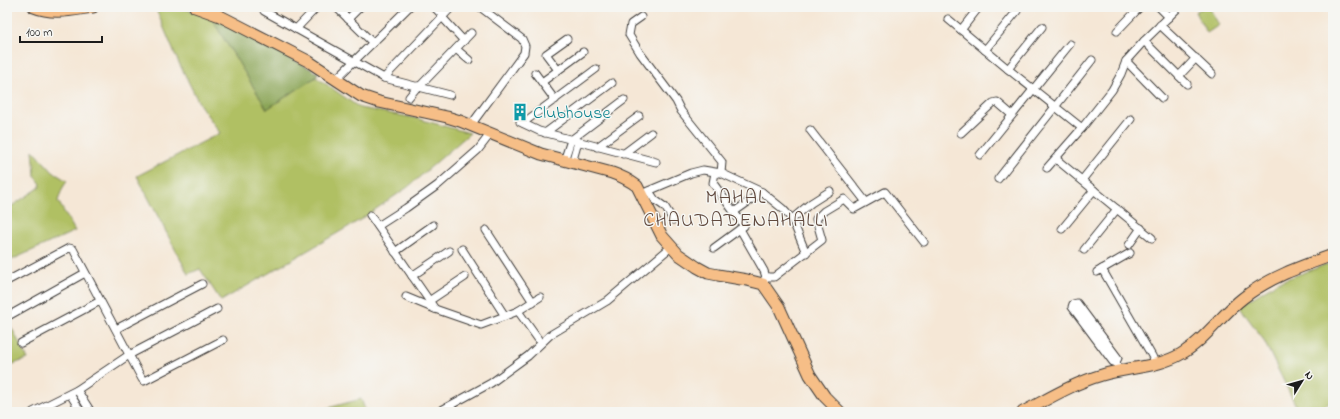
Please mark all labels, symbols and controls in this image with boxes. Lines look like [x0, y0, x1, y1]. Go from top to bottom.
scale bar [20, 18, 102, 44]
text: 100 m [26, 24, 53, 42]
place label: Clubhouse [533, 101, 611, 127]
building icon: Clubhouse [510, 102, 530, 122]
district label: MAHAL CHAUDADENAHALLI [643, 184, 829, 236]
north arrow [1282, 361, 1322, 401]
text: N [1301, 368, 1318, 383]

